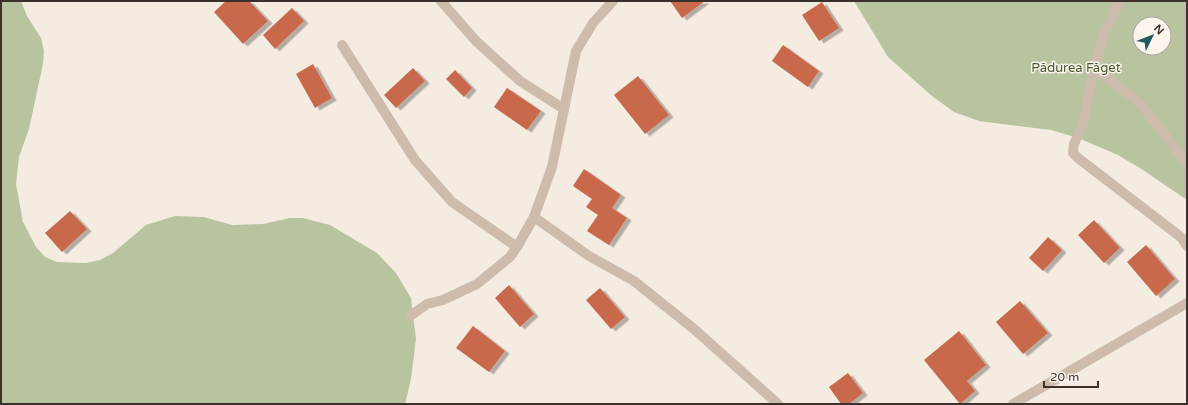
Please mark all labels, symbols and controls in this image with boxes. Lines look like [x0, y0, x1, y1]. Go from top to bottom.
north arrow [1132, 16, 1172, 56]
text: N [1151, 22, 1167, 37]
park label: Pădurea Făget [1031, 60, 1121, 76]
scale bar [1044, 363, 1098, 389]
text: 20 m [1050, 370, 1079, 384]

